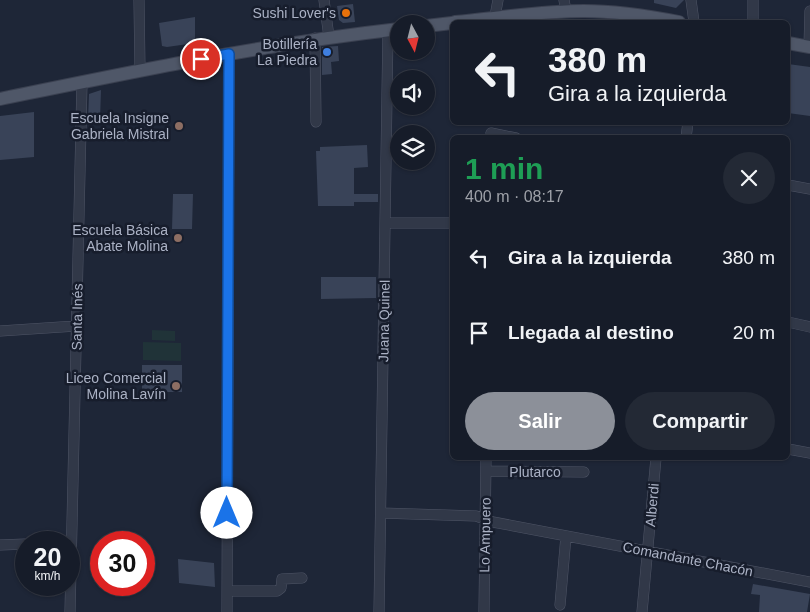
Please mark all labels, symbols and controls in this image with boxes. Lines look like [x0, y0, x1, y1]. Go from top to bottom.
place label: Sushi Lover's [252, 5, 336, 21]
marker: Sushi Lover's [340, 7, 352, 19]
north arrow [390, 15, 435, 60]
map controls [390, 15, 435, 170]
place label: Botillería La Piedra [257, 36, 317, 68]
pin [180, 38, 222, 80]
icon: left [465, 40, 530, 105]
text: 380 m [548, 40, 647, 79]
icon: arrive [187, 45, 215, 73]
marker: Botillería La Piedra [321, 46, 333, 58]
button: sound [390, 70, 435, 115]
text: Gira a la izquierda [548, 81, 727, 106]
place label: Escuela Insigne Gabriela Mistral [70, 110, 169, 142]
marker: Escuela Insigne Gabriela Mistral [173, 120, 185, 132]
button: layers [390, 125, 435, 170]
text: 1 min [465, 152, 543, 185]
button: close [723, 152, 775, 204]
text: 400 m · 08:17 [465, 188, 564, 205]
place label: Escuela Básica Abate Molina [72, 222, 168, 254]
marker: Escuela Básica Abate Molina [172, 232, 184, 244]
icon: left [465, 244, 493, 272]
text: Gira a la izquierda [508, 247, 672, 268]
text: 380 m [722, 247, 775, 268]
street label: Juana Quinel [375, 280, 393, 362]
street label: Santa Inés [68, 283, 86, 351]
icon: arrive [465, 319, 493, 347]
text: Llegada al destino [508, 322, 674, 343]
text: 20 m [733, 322, 775, 343]
place label: Liceo Comercial Molina Lavín [66, 370, 166, 402]
marker: Liceo Comercial Molina Lavín [170, 380, 182, 392]
button: Salir [465, 392, 615, 450]
button: Compartir [625, 392, 775, 450]
street label: Plutarco [509, 464, 561, 480]
street label: Alberdi [642, 483, 662, 527]
position arrow [200, 486, 252, 538]
street label: Lo Ampuero [476, 497, 494, 573]
speed limit sign: 30 [90, 531, 155, 596]
street label: Comandante Chacón [622, 539, 754, 579]
text: 20 [34, 543, 61, 571]
text: km/h [34, 569, 61, 583]

